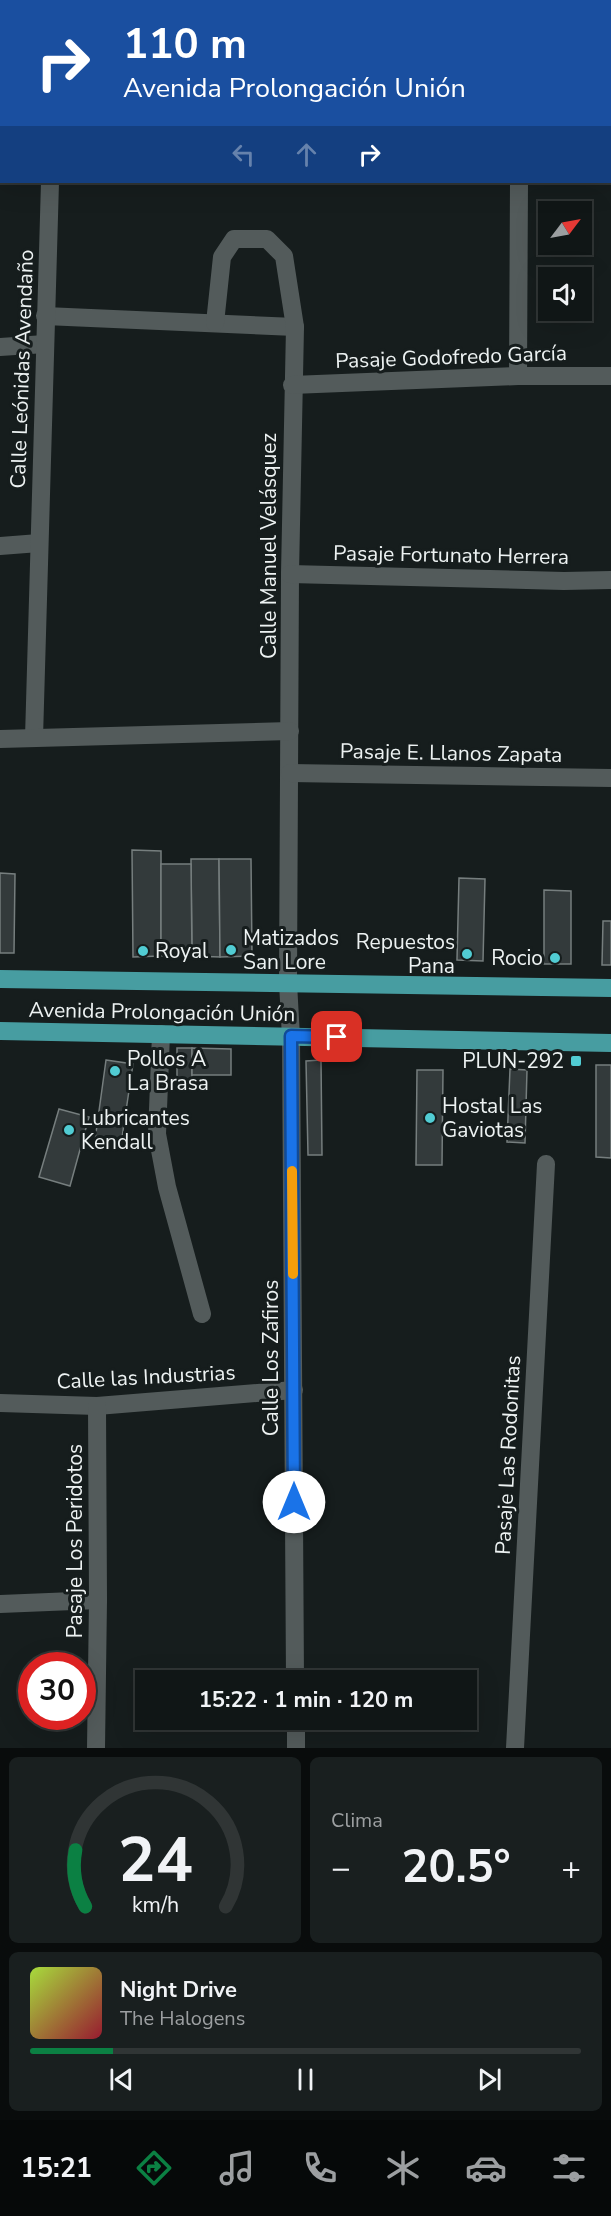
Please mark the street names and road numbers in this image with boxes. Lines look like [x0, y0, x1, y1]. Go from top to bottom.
street label: Calle Leónidas Avendaño [4, 249, 40, 489]
street label: Pasaje Godofredo García [335, 339, 567, 375]
street label: Calle Manuel Velásquez [255, 433, 283, 659]
street label: Pasaje Fortunato Herrera [333, 539, 569, 571]
street label: Pasaje E. Llanos Zapata [340, 737, 562, 769]
street label: Avenida Prolongación Unión [28, 996, 296, 1028]
street label: Calle Los Zafiros [257, 1280, 285, 1436]
street label: Pasaje Las Rodonitas [489, 1355, 527, 1555]
street label: Calle las Industrias [56, 1358, 236, 1396]
street label: Pasaje Los Peridotos [61, 1444, 89, 1638]

